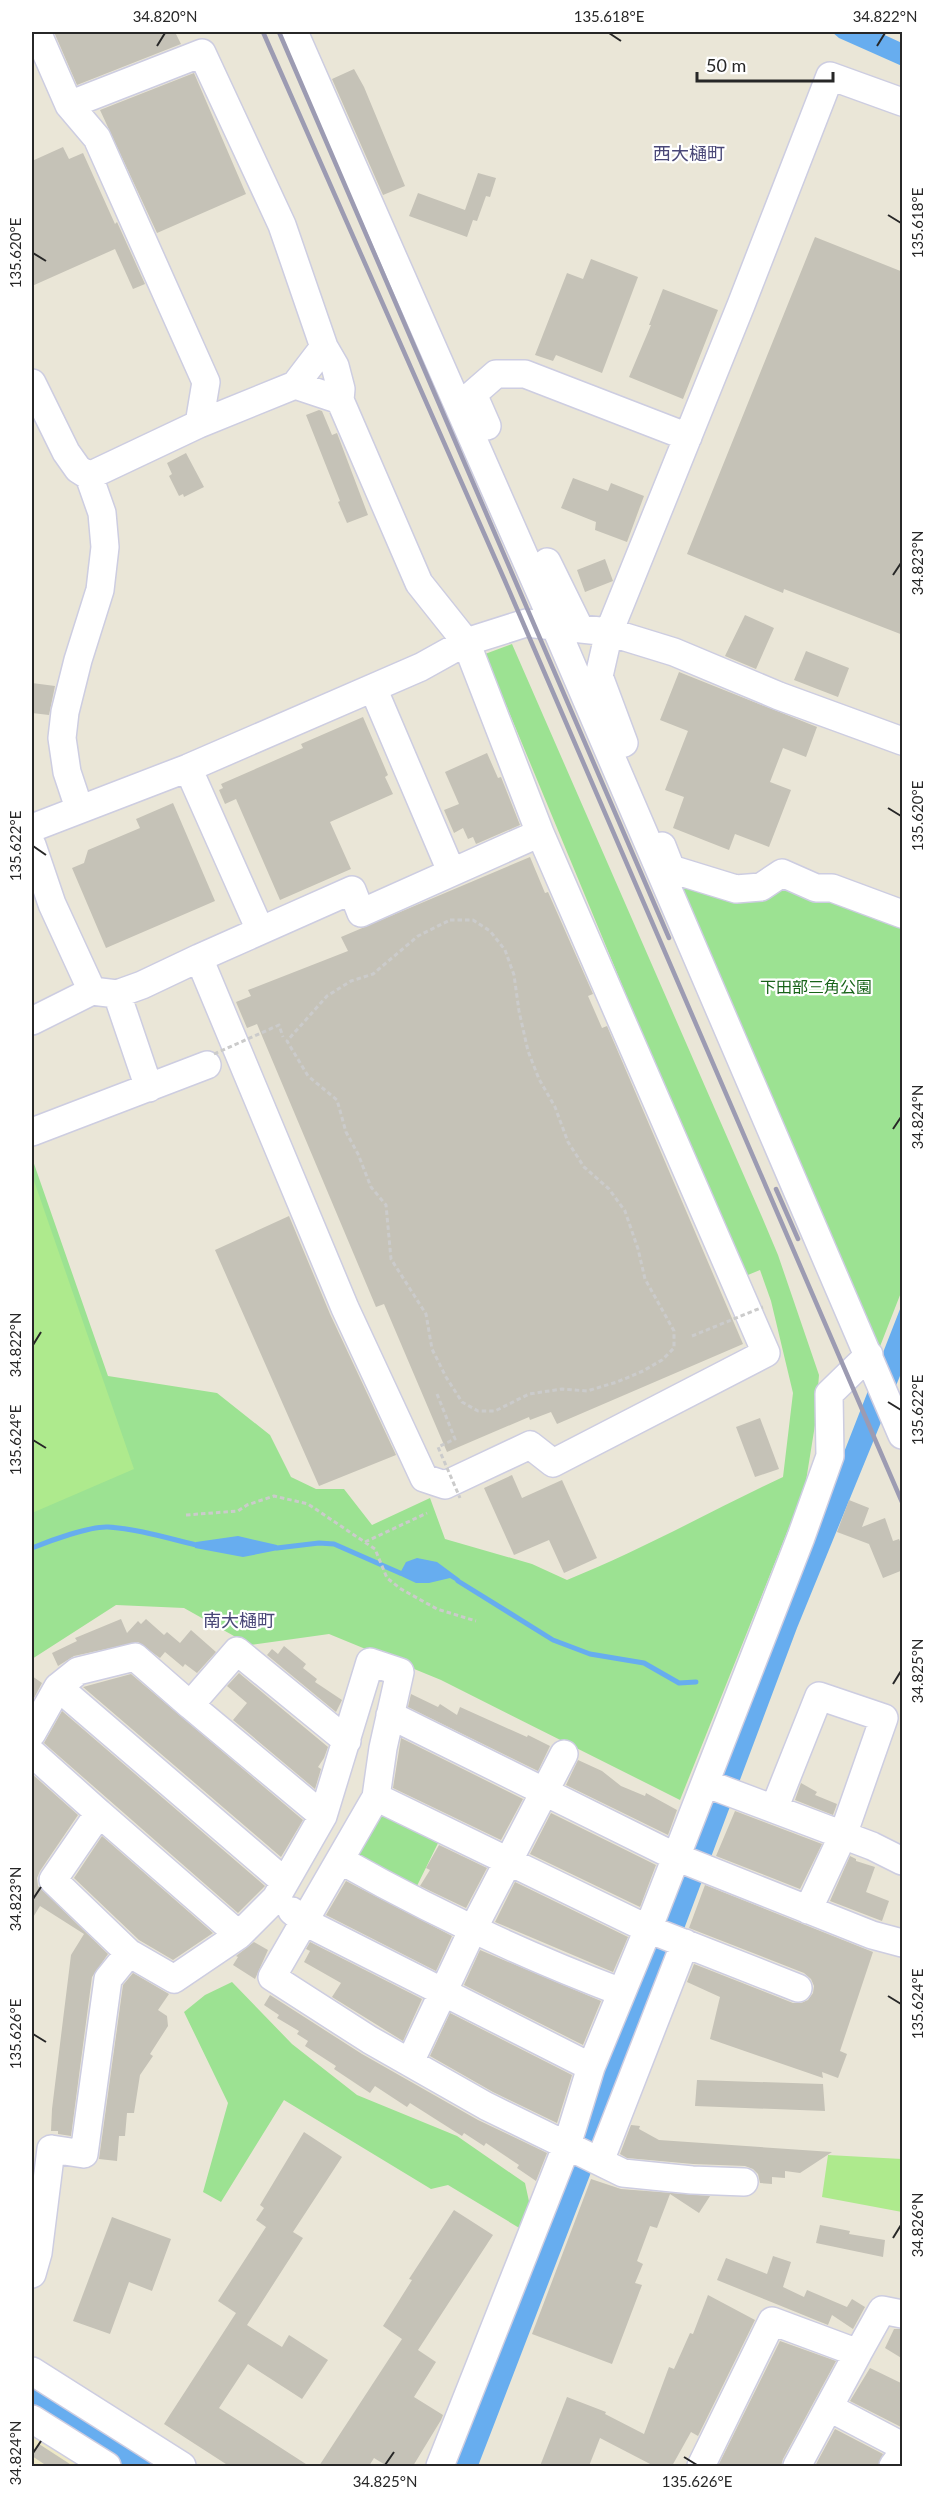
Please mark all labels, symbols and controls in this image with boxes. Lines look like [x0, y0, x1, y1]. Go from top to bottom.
text: 34.820°N [133, 7, 197, 25]
text: 135.618°E [574, 7, 644, 25]
text: 34.822°N [853, 7, 917, 25]
scale bar [697, 45, 834, 83]
text: 50 m [706, 54, 746, 76]
district label: 西大樋町 [653, 142, 725, 164]
text: 135.618°E [908, 188, 926, 258]
text: 135.620°E [6, 218, 24, 288]
text: 34.823°N [908, 531, 926, 595]
text: 135.620°E [908, 781, 926, 851]
text: 135.622°E [6, 811, 24, 881]
park label: 下田部三角公園 [760, 977, 872, 996]
text: 34.824°N [908, 1085, 926, 1149]
text: 34.822°N [6, 1313, 24, 1377]
text: 135.622°E [908, 1375, 926, 1445]
text: 135.624°E [6, 1405, 24, 1475]
district label: 南大樋町 [203, 1609, 275, 1631]
text: 34.825°N [908, 1639, 926, 1703]
text: 34.823°N [6, 1867, 24, 1931]
text: 135.624°E [908, 1969, 926, 2039]
text: 135.626°E [6, 1999, 24, 2069]
text: 34.826°N [908, 2193, 926, 2257]
text: 34.824°N [6, 2421, 24, 2485]
text: 34.825°N [353, 2472, 417, 2490]
text: 135.626°E [662, 2472, 732, 2490]

